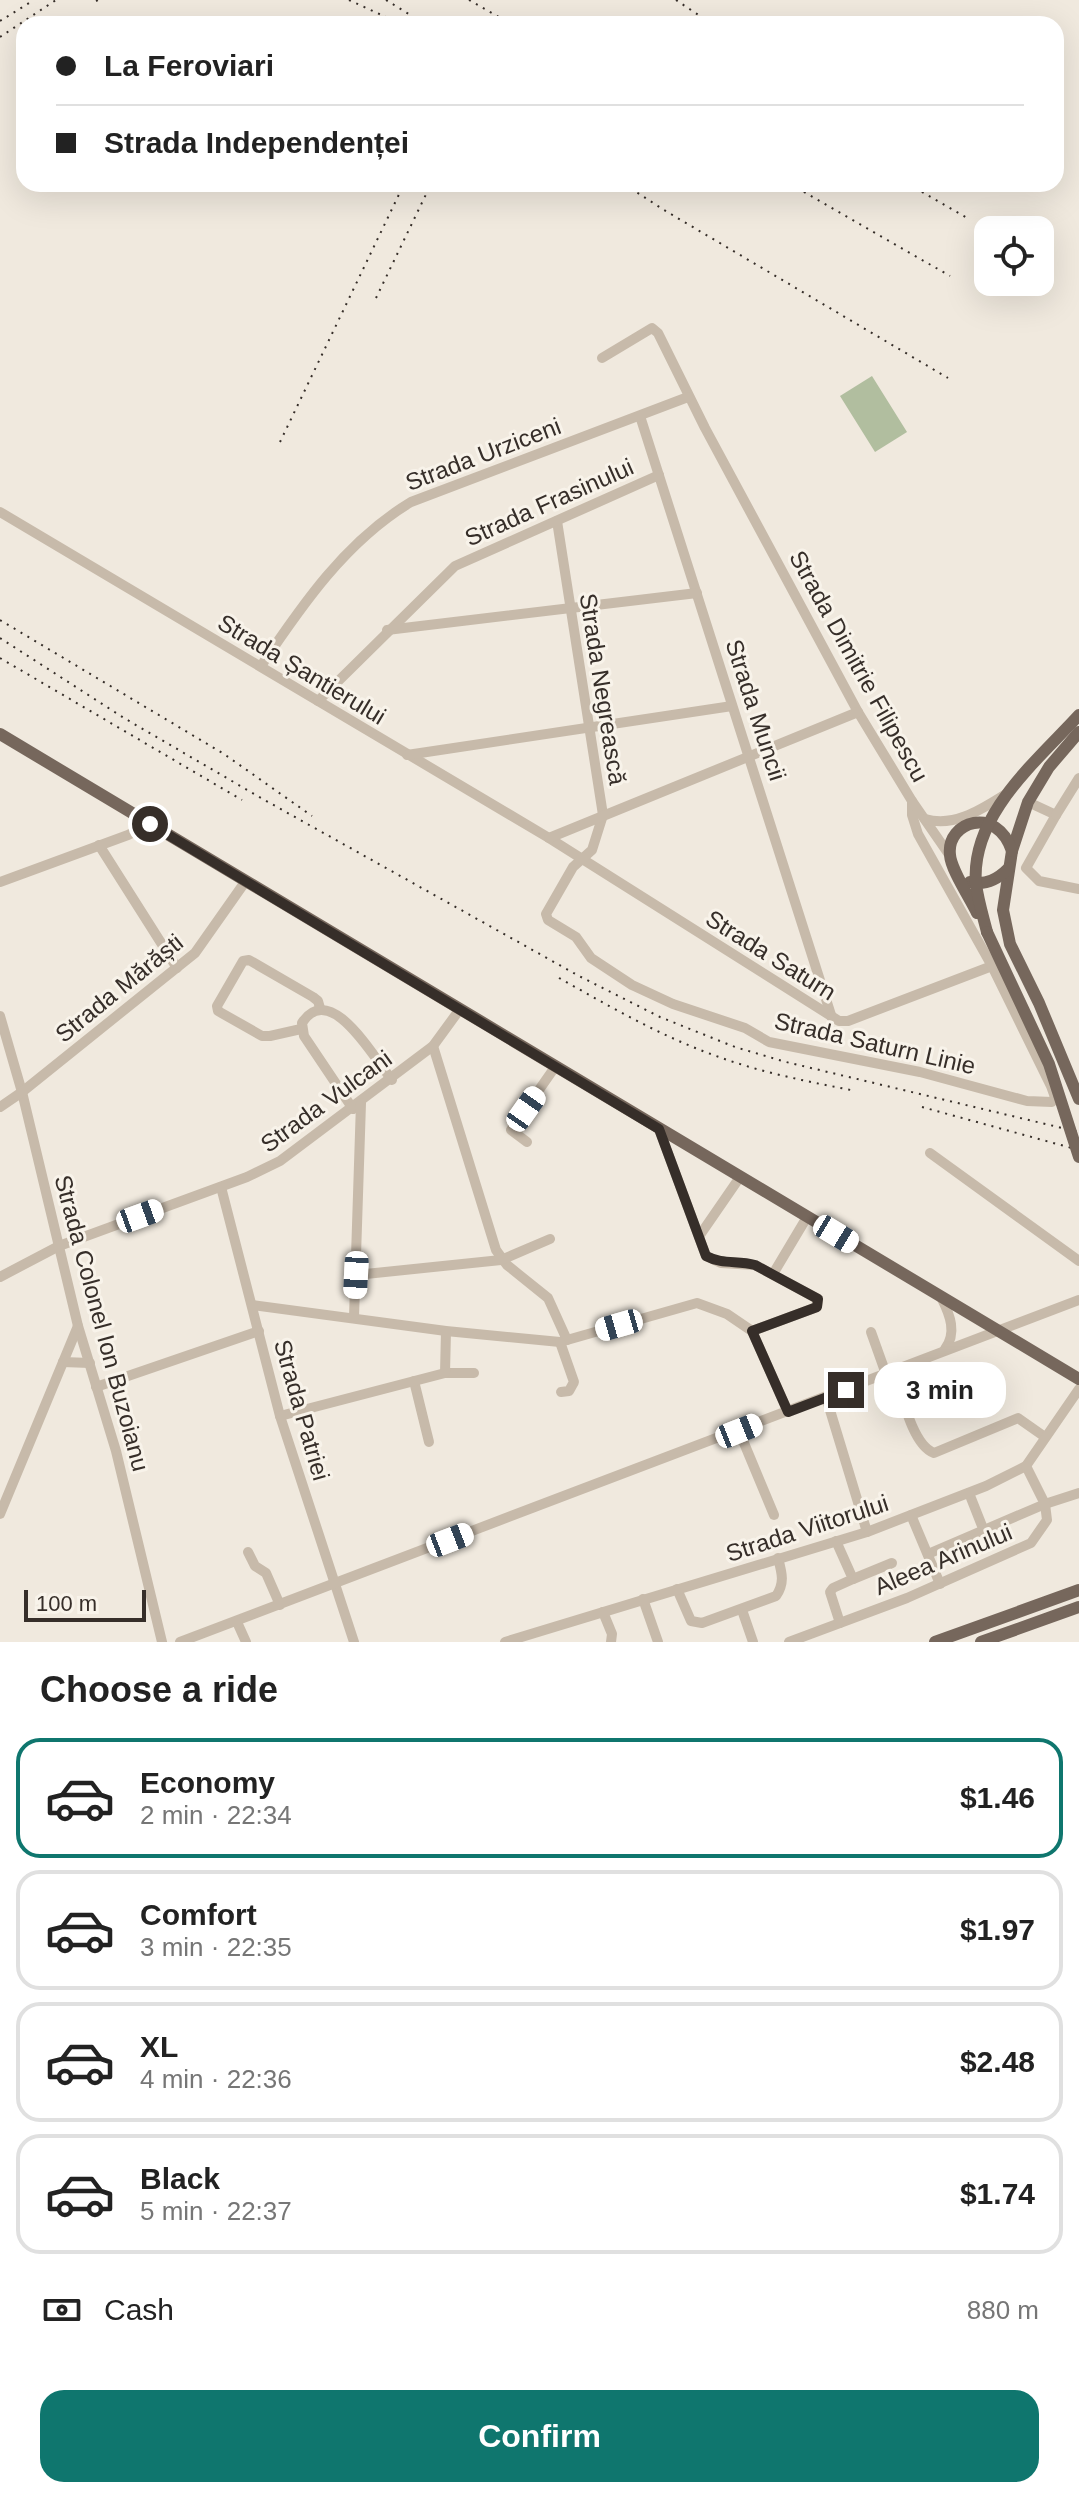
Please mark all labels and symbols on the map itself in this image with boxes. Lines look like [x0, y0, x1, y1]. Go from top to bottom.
street label: Strada Urziceni [402, 412, 564, 496]
street label: Strada Frasinului [461, 453, 637, 551]
street label: Strada Dimitrie Filipescu [784, 546, 934, 786]
street label: Strada Negrească [575, 591, 632, 787]
street label: Strada Șantierului [213, 608, 391, 730]
street label: Strada Muncii [720, 636, 792, 784]
route start [132, 806, 168, 842]
street label: Strada Saturn [701, 904, 841, 1006]
street label: Strada Mărăști [50, 928, 188, 1048]
street label: Strada Saturn Linie [772, 1007, 978, 1079]
street label: Strada Vulcani [255, 1044, 397, 1158]
car [502, 1082, 550, 1136]
street label: Strada Colonel Ion Buzoianu [49, 1172, 155, 1474]
car [113, 1197, 167, 1235]
car [809, 1211, 863, 1257]
car [343, 1250, 369, 1300]
car [593, 1307, 645, 1343]
street label: Strada Patriei [269, 1336, 335, 1484]
callout: 3 min [874, 1362, 1006, 1418]
route end [828, 1372, 864, 1408]
car [712, 1411, 766, 1451]
street label: Strada Viitorului [722, 1489, 892, 1567]
street label: Aleea Arinului [870, 1518, 1016, 1600]
car [423, 1520, 477, 1560]
scale bar [24, 1586, 146, 1622]

